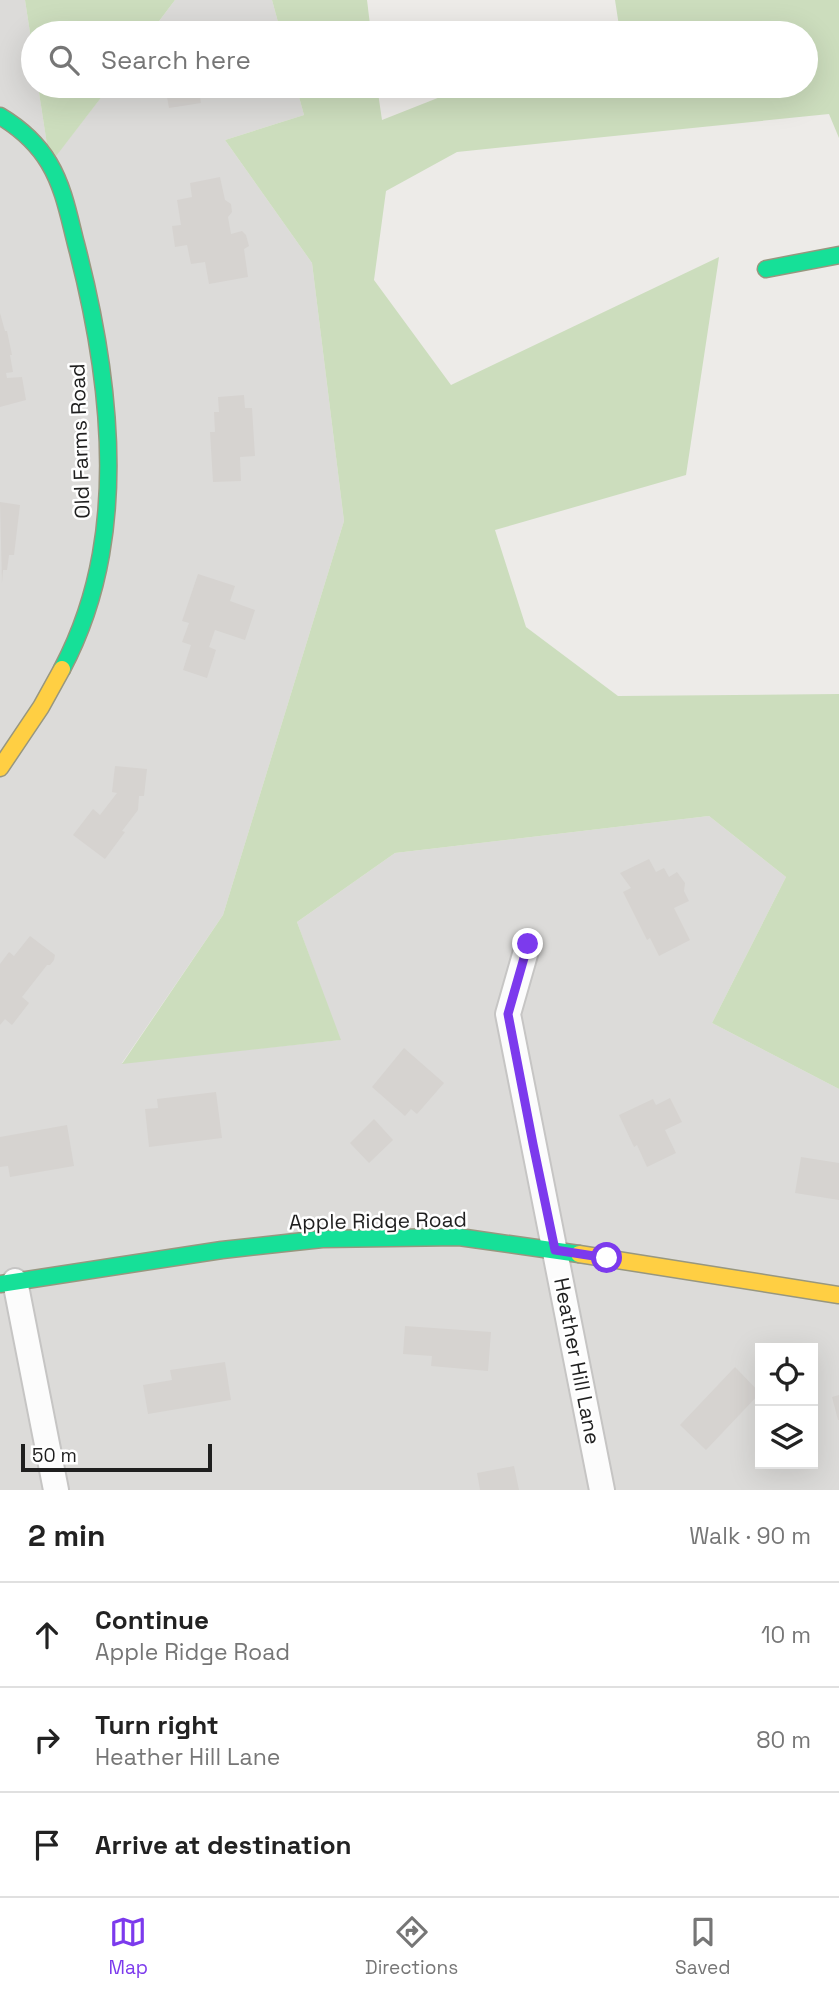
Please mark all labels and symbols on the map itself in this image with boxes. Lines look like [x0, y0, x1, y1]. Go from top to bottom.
street label: Old Farms Road [63, 363, 96, 519]
route end [512, 928, 543, 959]
street label: Apple Ridge Road [289, 1205, 467, 1236]
route start [591, 1242, 622, 1273]
street label: Heather Hill Lane [548, 1275, 607, 1447]
scale bar [21, 1441, 212, 1473]

